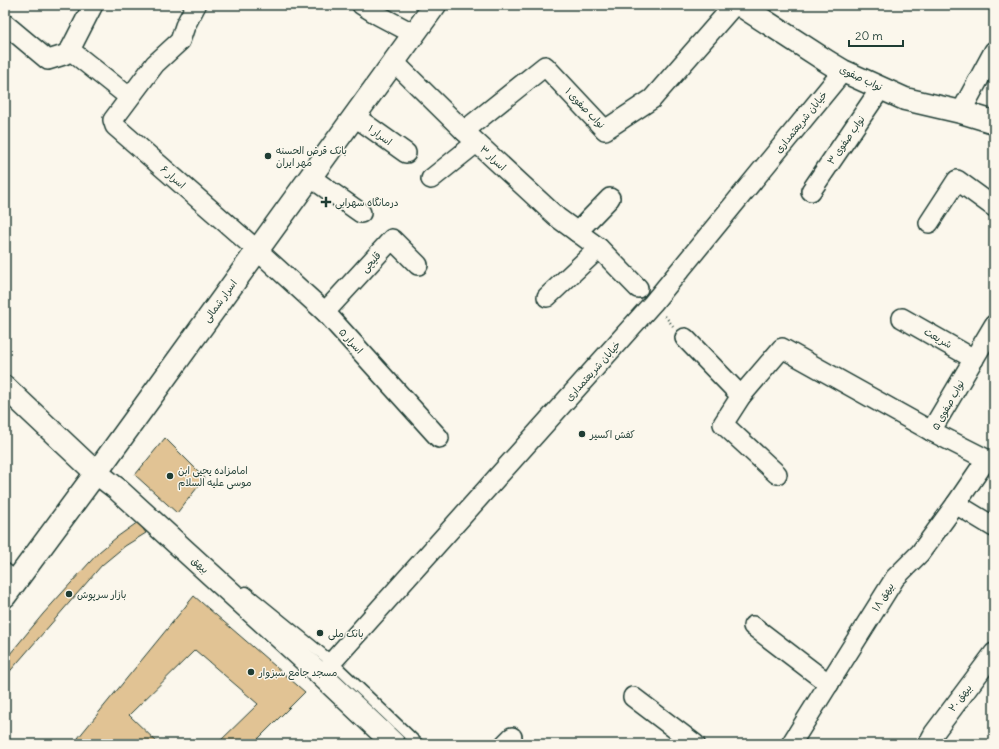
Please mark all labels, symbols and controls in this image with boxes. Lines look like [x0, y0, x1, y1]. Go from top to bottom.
scale bar [849, 22, 903, 48]
text: 20 m [855, 28, 883, 43]
street label: نواب صفوی [837, 62, 885, 94]
street label: نواب صفوی ۱ [562, 85, 608, 131]
street label: خیابان شریعتمداری [772, 88, 830, 156]
street label: نواب صفوی ۳ [824, 113, 868, 167]
street label: اسرار ۱ [365, 122, 395, 148]
street label: اسرار ۳ [477, 143, 509, 173]
place label: بانک قرض الحسنه مهر ایران [276, 144, 347, 169]
marker: بانک قرض الحسنه مهر ایران [263, 151, 273, 161]
street label: اسرار ۶ [158, 163, 188, 191]
marker: درمانگاه سهرابی [320, 196, 332, 208]
place label: درمانگاه سهرابی [335, 196, 399, 210]
street label: قلیچی [358, 249, 385, 276]
street label: اسرار شمالی [200, 277, 241, 325]
street label: شریعت [922, 325, 955, 351]
street label: اسرار ۵ [336, 326, 366, 356]
street label: خیابان شریعتمداری [563, 338, 623, 404]
street label: نواب صفوی ۵ [929, 378, 967, 432]
place label: کفش اکسیر [589, 428, 635, 441]
marker: کفش اکسیر [577, 429, 587, 439]
place label: امامزاده یحیی ابن موسی علیه السلام [178, 464, 252, 490]
marker: امامزاده یحیی ابن موسی علیه السلام [165, 471, 175, 481]
street label: بیهق [189, 554, 211, 576]
street label: بیهق ۱۸ [869, 580, 897, 614]
place label: بازار سرپوش [77, 588, 127, 601]
marker: بازار سرپوش [64, 589, 74, 599]
place label: بانک ملی [328, 627, 364, 641]
marker: بانک ملی [315, 628, 325, 638]
place label: مسجد جامع سبزوار [258, 666, 337, 681]
marker: مسجد جامع سبزوار [246, 667, 256, 677]
street label: بیهق ۲۰ [945, 682, 975, 714]

